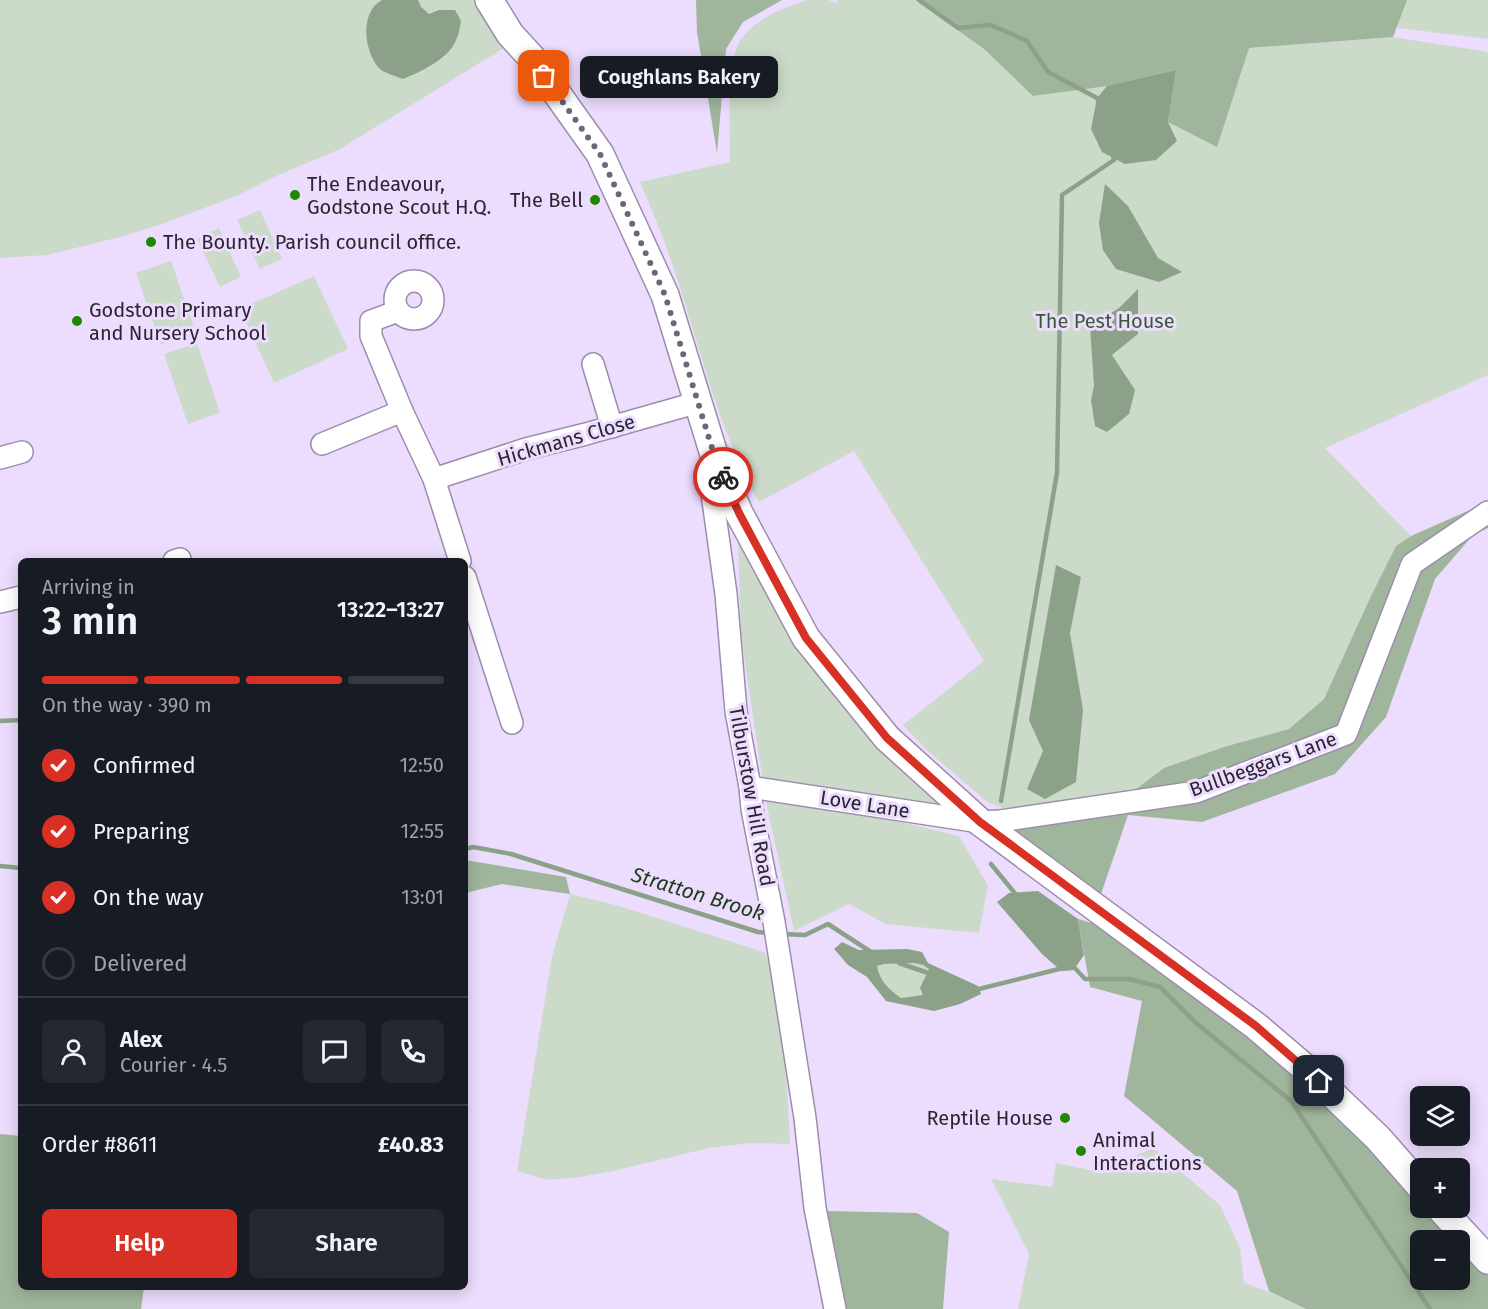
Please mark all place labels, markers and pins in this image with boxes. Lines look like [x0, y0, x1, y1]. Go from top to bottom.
pin [518, 50, 569, 101]
callout: Coughlans Bakery [580, 55, 778, 97]
place label: The Endeavour, Godstone Scout H.Q. [307, 172, 491, 219]
marker: The Endeavour, Godstone Scout H.Q. [288, 188, 302, 202]
place label: The Bell [510, 188, 583, 212]
marker: The Bell [588, 193, 602, 207]
place label: The Bounty. Parish council office. [163, 230, 461, 254]
marker: The Bounty. Parish council office. [144, 235, 158, 249]
place label: Godstone Primary and Nursery School [89, 298, 266, 345]
marker: Godstone Primary and Nursery School [70, 314, 84, 328]
pin [1293, 1055, 1344, 1106]
place label: Reptile House [926, 1106, 1053, 1130]
marker: Reptile House [1058, 1111, 1072, 1125]
place label: Animal Interactions [1093, 1128, 1202, 1175]
marker: Animal Interactions [1074, 1144, 1088, 1158]

